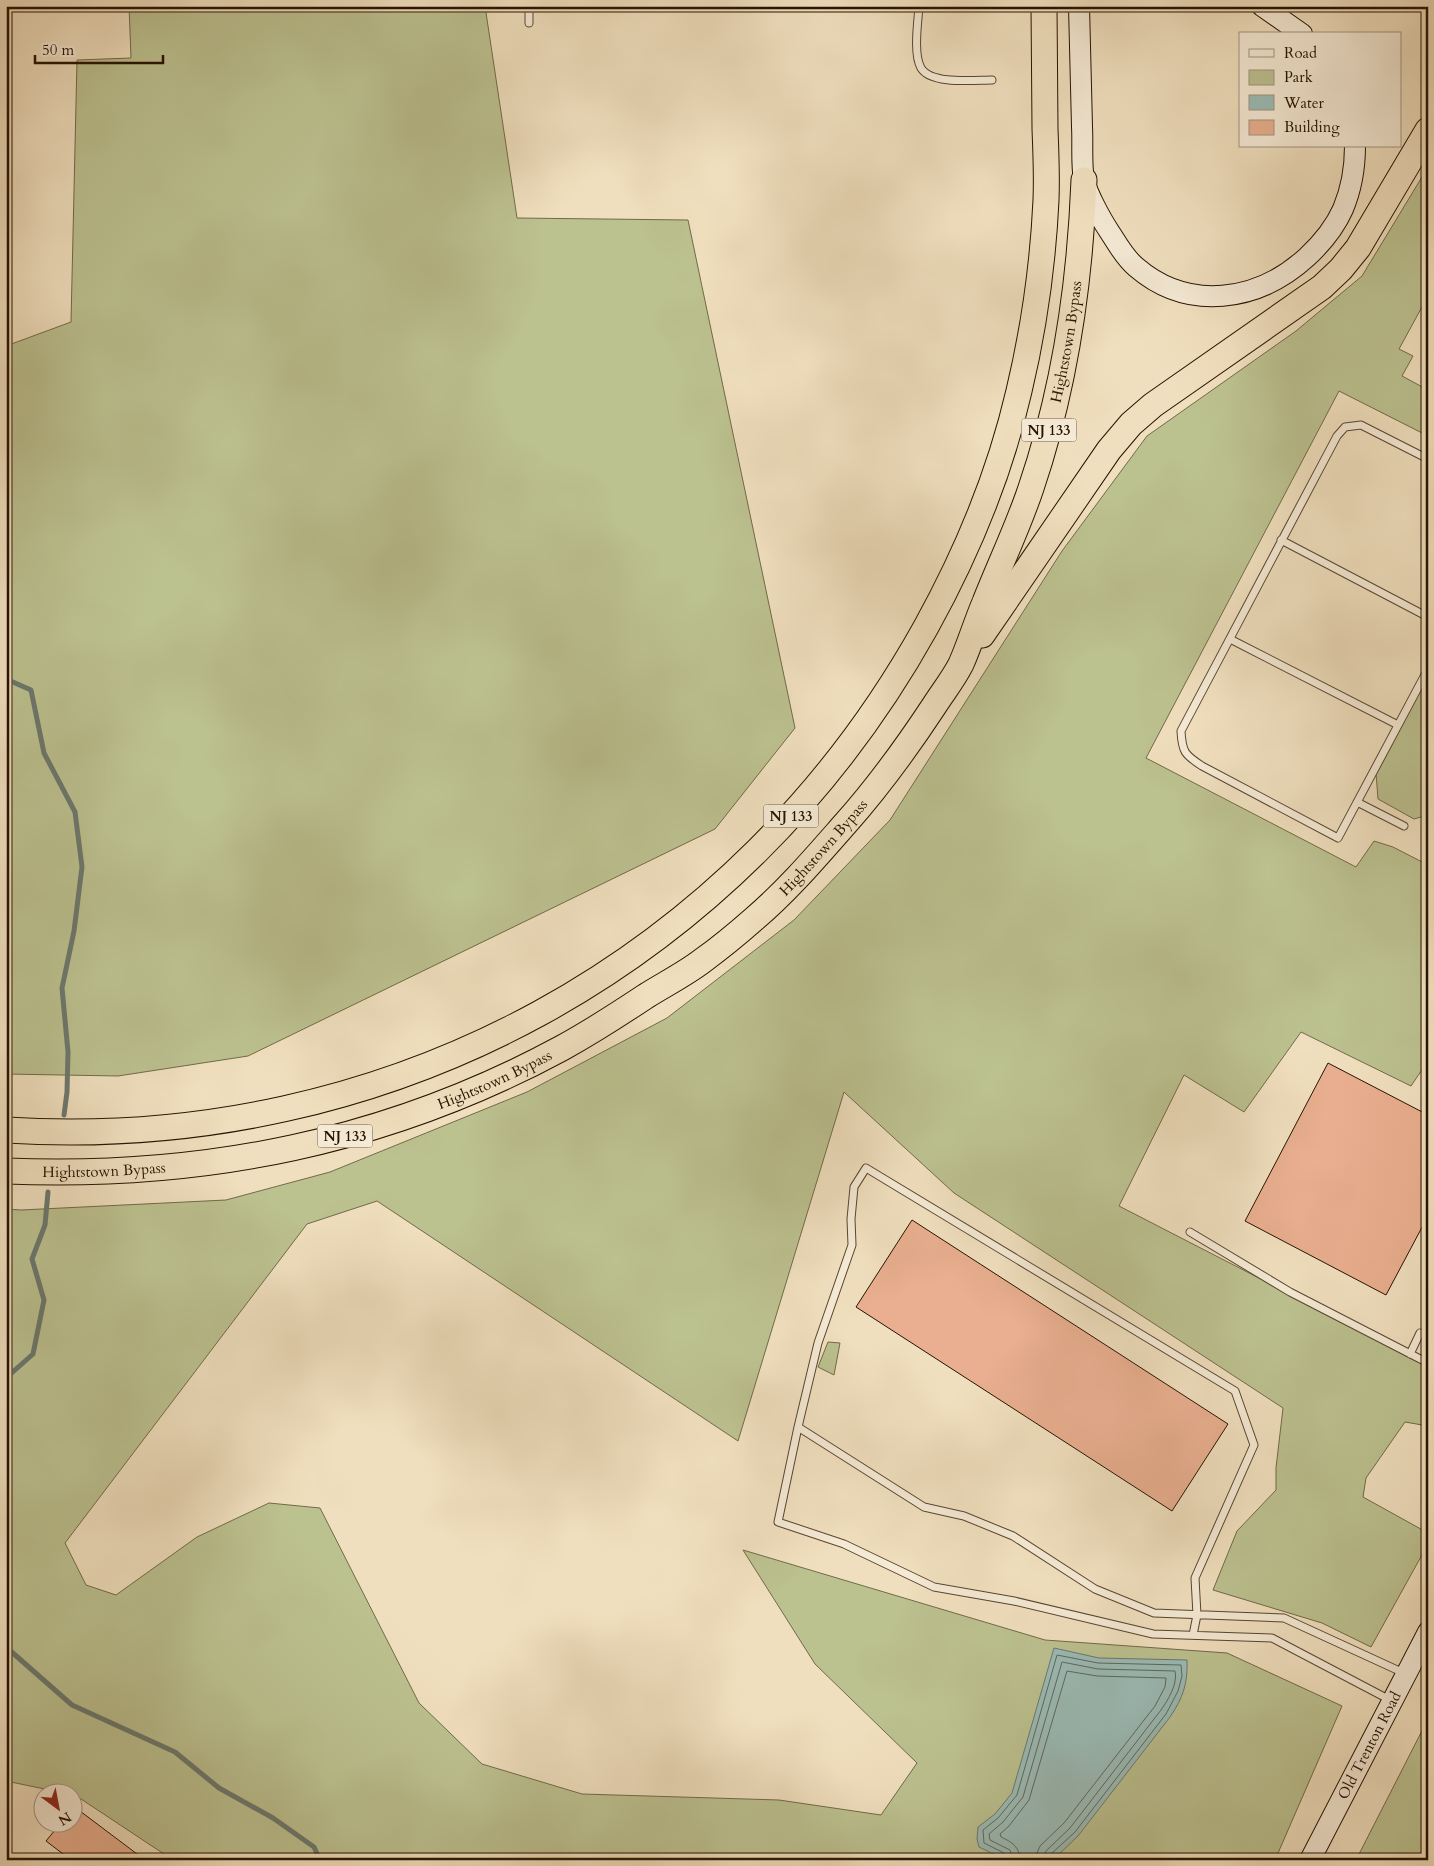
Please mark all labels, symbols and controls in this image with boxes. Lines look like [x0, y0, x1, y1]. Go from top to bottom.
scale bar [35, 32, 162, 64]
legend [1239, 32, 1402, 148]
text: 50 m [42, 40, 74, 60]
text: Road [1284, 43, 1317, 63]
text: Park [1284, 67, 1313, 87]
text: Water [1283, 93, 1325, 113]
text: Building [1284, 117, 1340, 137]
street label: Hightstown Bypass [1046, 280, 1086, 405]
road number: NJ 133 [1022, 418, 1076, 442]
street label: Hightstown Bypass [775, 795, 872, 900]
road number: NJ 133 [764, 804, 818, 828]
street label: Hightstown Bypass [435, 1045, 555, 1114]
road number: NJ 133 [318, 1124, 372, 1148]
street label: Hightstown Bypass [42, 1157, 166, 1182]
street label: Old Trenton Road [1333, 1688, 1406, 1803]
north arrow [32, 1784, 82, 1834]
text: N [54, 1807, 75, 1830]

